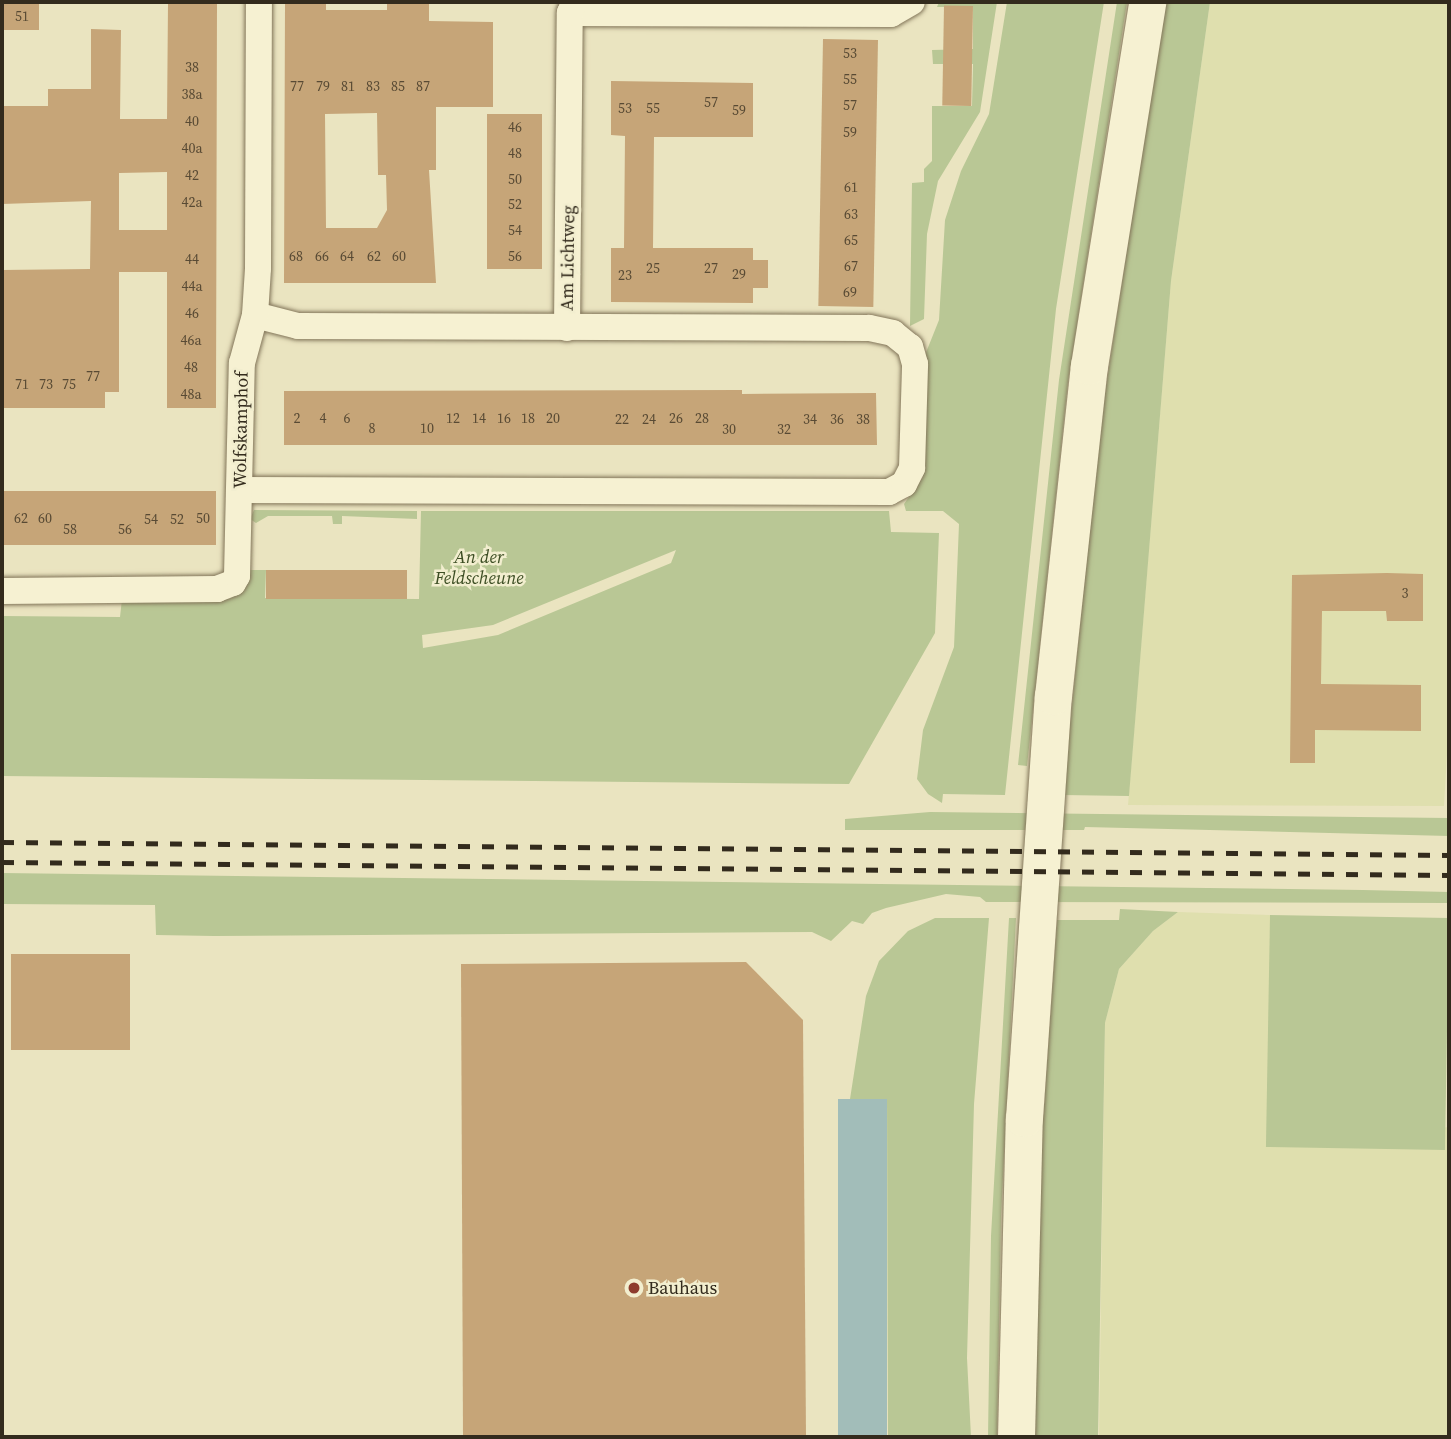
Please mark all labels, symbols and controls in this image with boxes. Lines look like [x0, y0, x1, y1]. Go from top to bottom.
house number: 51 [15, 8, 29, 24]
house number: 53 [843, 45, 857, 61]
house number: 38 [185, 59, 199, 75]
house number: 55 [843, 71, 857, 87]
house number: 77 [290, 78, 304, 94]
house number: 79 [316, 78, 330, 94]
house number: 81 [341, 78, 355, 94]
house number: 83 [366, 78, 380, 94]
house number: 85 [391, 78, 405, 94]
house number: 87 [416, 78, 430, 94]
house number: 38a [181, 86, 203, 102]
house number: 57 [704, 94, 718, 110]
house number: 57 [843, 97, 857, 113]
house number: 53 [618, 100, 632, 116]
house number: 55 [646, 100, 660, 116]
house number: 59 [732, 102, 746, 118]
house number: 40 [185, 113, 199, 129]
house number: 46 [508, 119, 522, 135]
house number: 59 [843, 124, 857, 140]
house number: 40a [181, 140, 203, 156]
house number: 48 [508, 145, 522, 161]
house number: 42 [185, 167, 199, 183]
house number: 50 [508, 171, 522, 187]
house number: 61 [844, 179, 858, 195]
house number: 42a [181, 194, 203, 210]
house number: 52 [508, 196, 522, 212]
street label: Am Lichtweg [556, 205, 580, 311]
house number: 63 [844, 206, 858, 222]
house number: 54 [508, 222, 522, 238]
house number: 65 [844, 232, 858, 248]
house number: 68 [289, 248, 303, 264]
house number: 66 [315, 248, 329, 264]
house number: 64 [340, 248, 354, 264]
house number: 62 [367, 248, 381, 264]
house number: 60 [392, 248, 406, 264]
house number: 56 [508, 248, 522, 264]
house number: 44 [185, 251, 199, 267]
house number: 67 [844, 258, 858, 274]
house number: 25 [646, 260, 660, 276]
house number: 27 [704, 260, 718, 276]
house number: 29 [732, 266, 746, 282]
house number: 23 [618, 267, 632, 283]
house number: 44a [181, 278, 203, 294]
house number: 69 [843, 284, 857, 300]
house number: 46 [185, 305, 199, 321]
house number: 46a [180, 332, 202, 348]
house number: 48 [184, 359, 198, 375]
house number: 77 [86, 368, 100, 384]
street label: Wolfskamphof [229, 371, 253, 489]
house number: 71 [15, 376, 29, 392]
house number: 73 [39, 376, 53, 392]
house number: 75 [62, 376, 76, 392]
house number: 48a [180, 386, 202, 402]
house number: 2 [294, 410, 300, 426]
house number: 4 [320, 410, 326, 426]
house number: 6 [344, 410, 350, 426]
house number: 12 [446, 410, 460, 426]
house number: 14 [472, 410, 486, 426]
house number: 16 [497, 410, 511, 426]
house number: 18 [521, 410, 535, 426]
house number: 20 [546, 410, 560, 426]
house number: 26 [669, 410, 683, 426]
house number: 28 [695, 410, 709, 426]
house number: 22 [615, 411, 629, 427]
house number: 24 [642, 411, 656, 427]
house number: 34 [803, 411, 817, 427]
house number: 36 [830, 411, 844, 427]
house number: 38 [856, 411, 870, 427]
house number: 8 [369, 420, 375, 436]
house number: 10 [420, 420, 434, 436]
house number: 30 [722, 421, 736, 437]
house number: 32 [777, 421, 791, 437]
house number: 62 [14, 510, 28, 526]
house number: 60 [38, 510, 52, 526]
house number: 50 [196, 510, 210, 526]
house number: 54 [144, 511, 158, 527]
house number: 52 [170, 511, 184, 527]
house number: 58 [63, 521, 77, 537]
house number: 56 [118, 521, 132, 537]
park label: An der Feldscheune [434, 547, 524, 590]
house number: 3 [1402, 585, 1408, 601]
place label: Bauhaus [648, 1277, 717, 1299]
marker: Bauhaus [626, 1280, 642, 1296]

